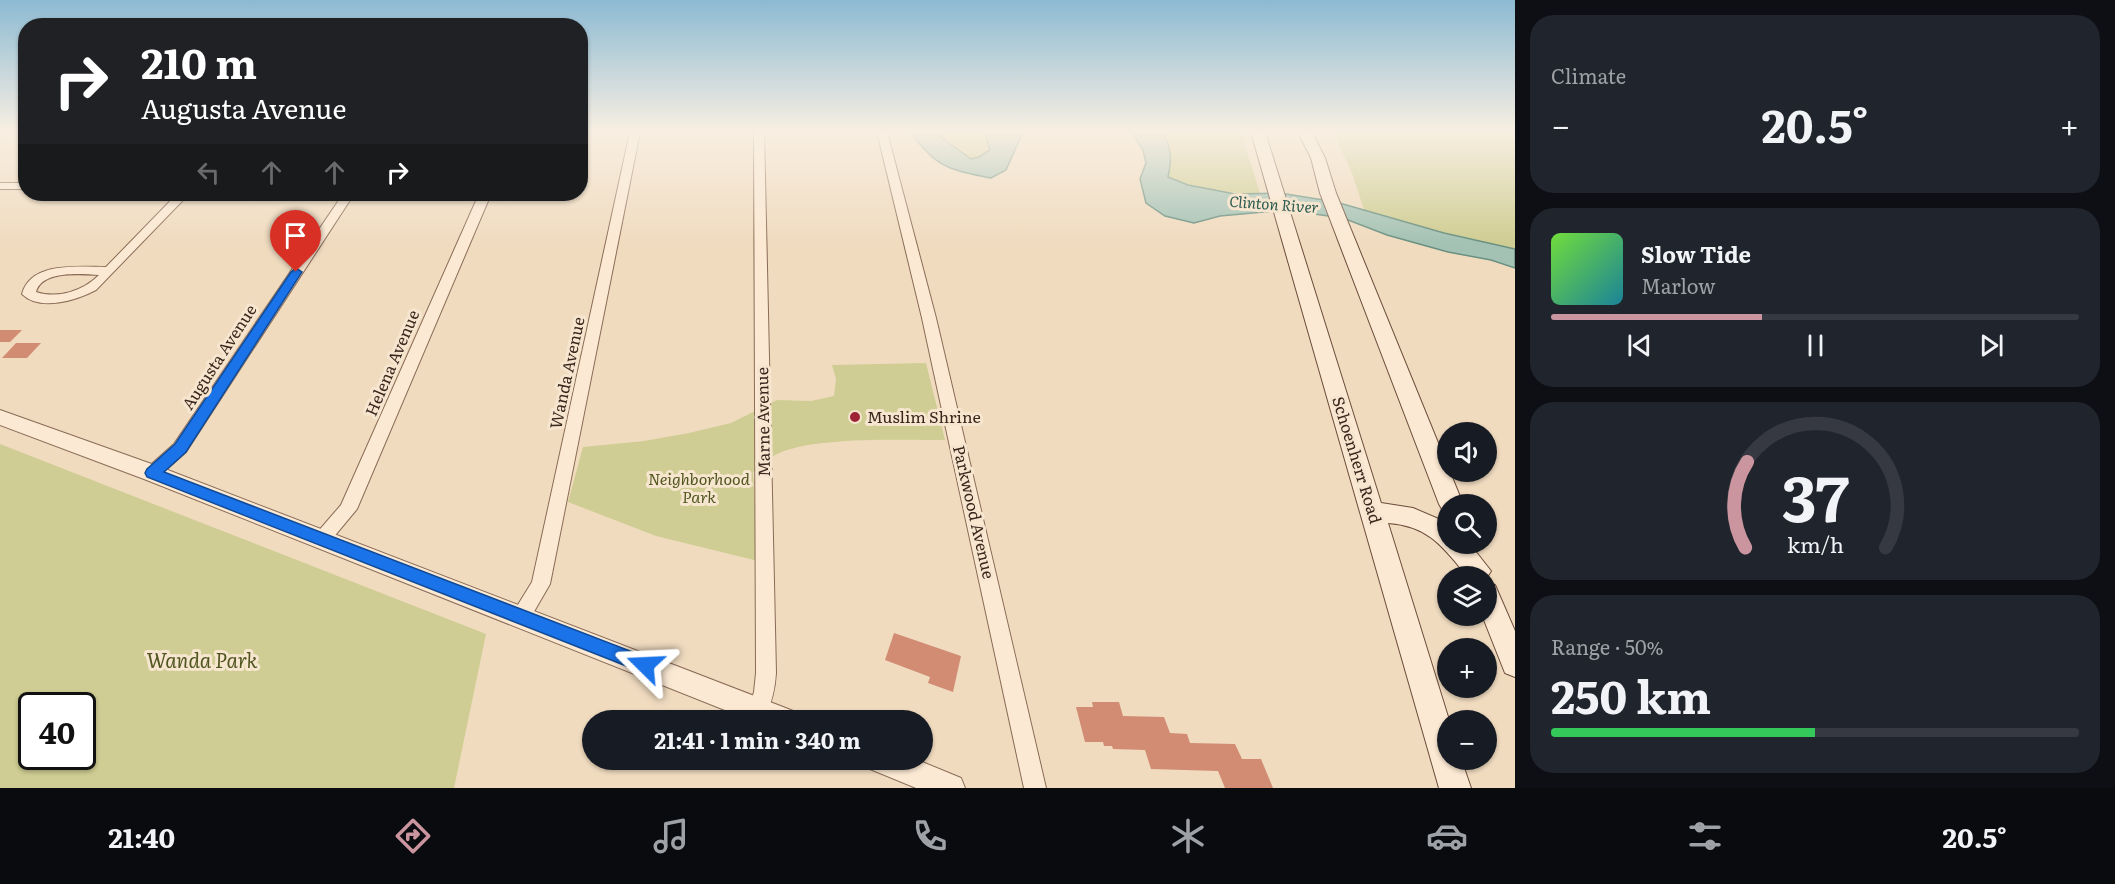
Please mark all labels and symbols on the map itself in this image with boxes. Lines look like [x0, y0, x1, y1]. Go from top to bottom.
water label: Clinton River [1229, 189, 1320, 218]
pin [270, 210, 321, 272]
street label: Augusta Avenue [175, 299, 261, 414]
street label: Helena Avenue [358, 306, 424, 419]
street label: Wanda Avenue [542, 315, 590, 431]
street label: Marne Avenue [749, 367, 775, 477]
street label: Schoenherr Road [1327, 393, 1389, 526]
place label: Muslim Shrine [867, 404, 981, 428]
marker: Muslim Shrine [848, 410, 862, 424]
street label: Parkwood Avenue [948, 443, 1002, 581]
park label: Neighborhood Park [648, 466, 751, 508]
position arrow [613, 633, 677, 697]
park label: Wanda Park [147, 644, 257, 674]
speed limit sign: 40 [18, 692, 96, 770]

